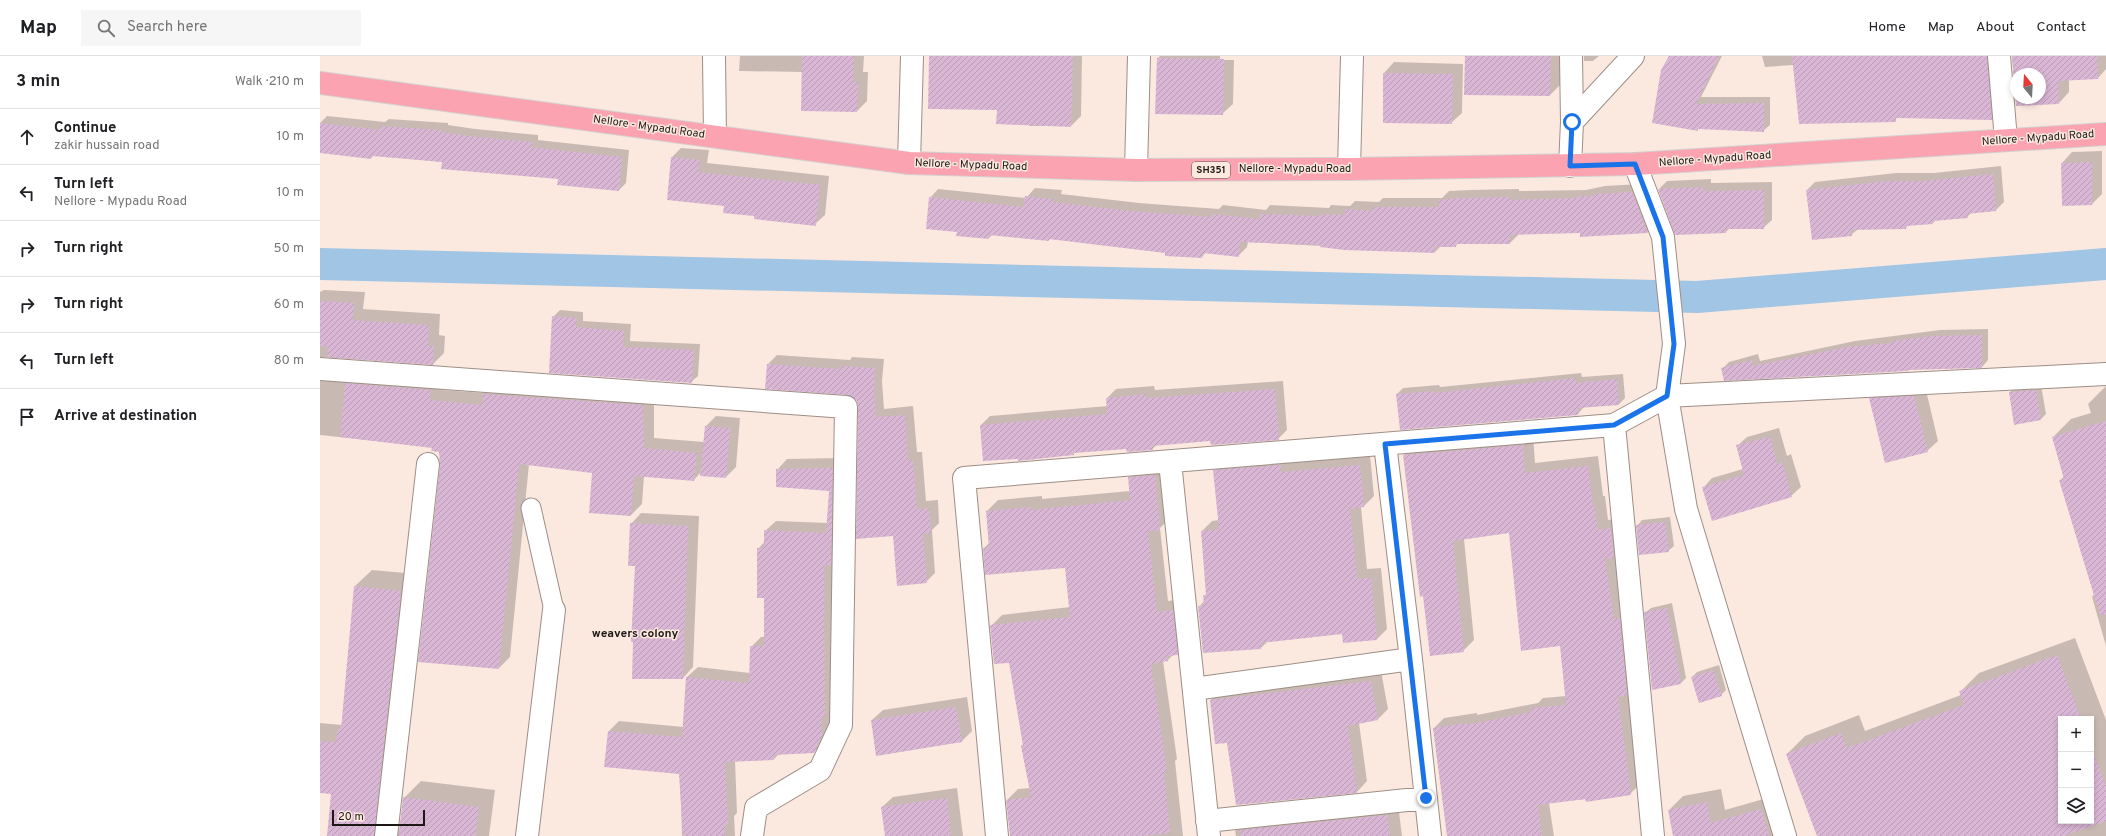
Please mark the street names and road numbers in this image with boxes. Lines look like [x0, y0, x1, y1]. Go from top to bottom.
street label: Nellore - Mypadu Road [592, 112, 706, 142]
street label: Nellore - Mypadu Road [1981, 127, 2095, 149]
street label: Nellore - Mypadu Road [1658, 148, 1772, 170]
street label: Nellore - Mypadu Road [915, 156, 1027, 174]
road number: SH351 [1192, 162, 1230, 178]
street label: Nellore - Mypadu Road [1239, 162, 1351, 176]

